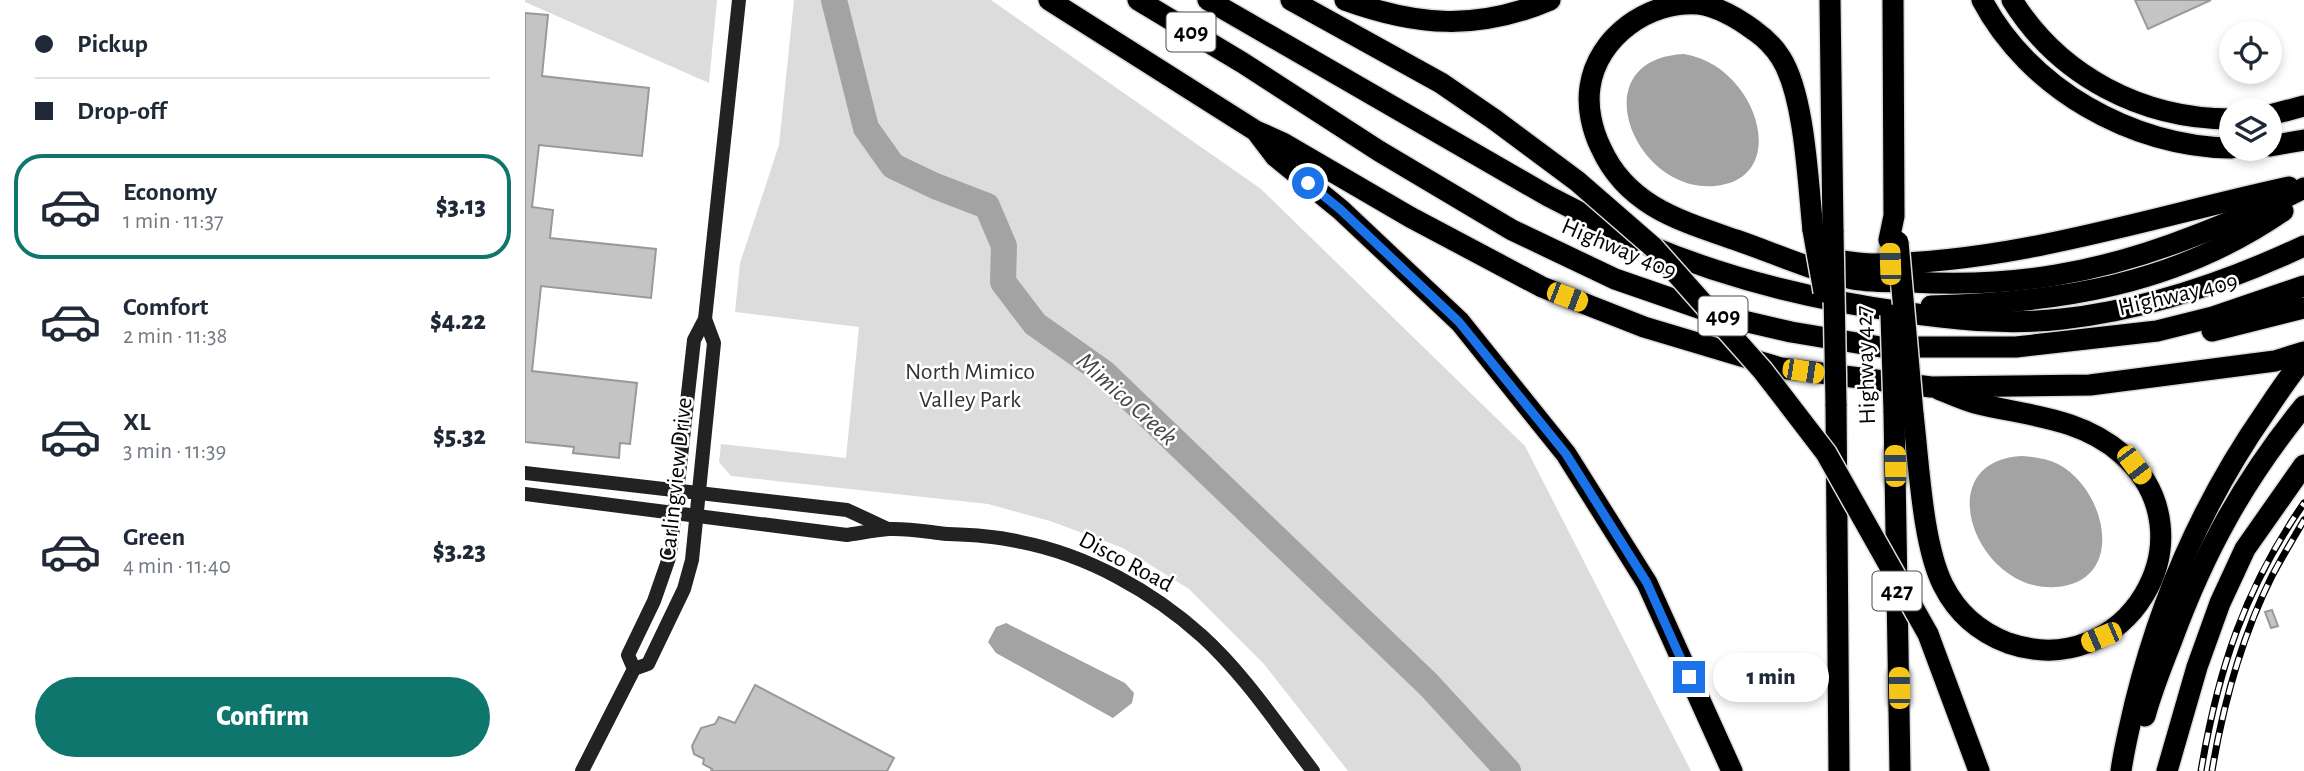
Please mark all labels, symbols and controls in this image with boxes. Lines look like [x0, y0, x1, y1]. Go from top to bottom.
road number: 409 [1167, 12, 1215, 52]
map controls [2219, 21, 2282, 161]
button: locate [2219, 21, 2282, 84]
text: Pickup [77, 31, 148, 57]
text: Drop-off [77, 98, 166, 124]
button: layers [2219, 98, 2282, 161]
route start [1292, 167, 1324, 199]
icon: car [39, 175, 102, 238]
text: Economy [123, 179, 217, 205]
text: $3.13 [436, 193, 486, 219]
text: 1 min · 11:37 [123, 210, 224, 233]
street label: Highway 409 [1558, 214, 1680, 284]
car [1879, 243, 1902, 285]
street label: Highway 409 [2116, 270, 2240, 320]
car [1544, 280, 1591, 314]
icon: car [39, 290, 102, 353]
text: Comfort [123, 294, 208, 320]
road number: 409 [1699, 296, 1747, 336]
street label: Highway 427 [1852, 305, 1880, 425]
text: $4.22 [430, 308, 486, 334]
text: 2 min · 11:38 [123, 325, 227, 348]
water label: Mimico Creek [1072, 347, 1182, 451]
car [1781, 357, 1826, 385]
park label: North Mimico Valley Park [905, 360, 1035, 412]
street label: Carlingview Drive [655, 396, 697, 562]
icon: car [39, 405, 102, 468]
text: XL [123, 409, 150, 435]
text: $5.32 [433, 423, 486, 449]
text: 3 min · 11:39 [123, 440, 226, 463]
car [2113, 442, 2156, 488]
car [1885, 445, 1906, 487]
icon: car [39, 520, 102, 583]
text: Green [123, 524, 185, 550]
street label: Disco Road [1075, 527, 1177, 597]
text: $3.23 [433, 538, 486, 564]
text: 4 min · 11:40 [123, 555, 231, 578]
road number: 427 [1873, 572, 1921, 610]
car [2078, 619, 2125, 655]
callout: 1 min [1713, 652, 1829, 702]
route end [1673, 661, 1705, 693]
text: 1 min [1747, 666, 1795, 689]
car [1889, 667, 1910, 709]
button: Confirm [35, 677, 490, 757]

